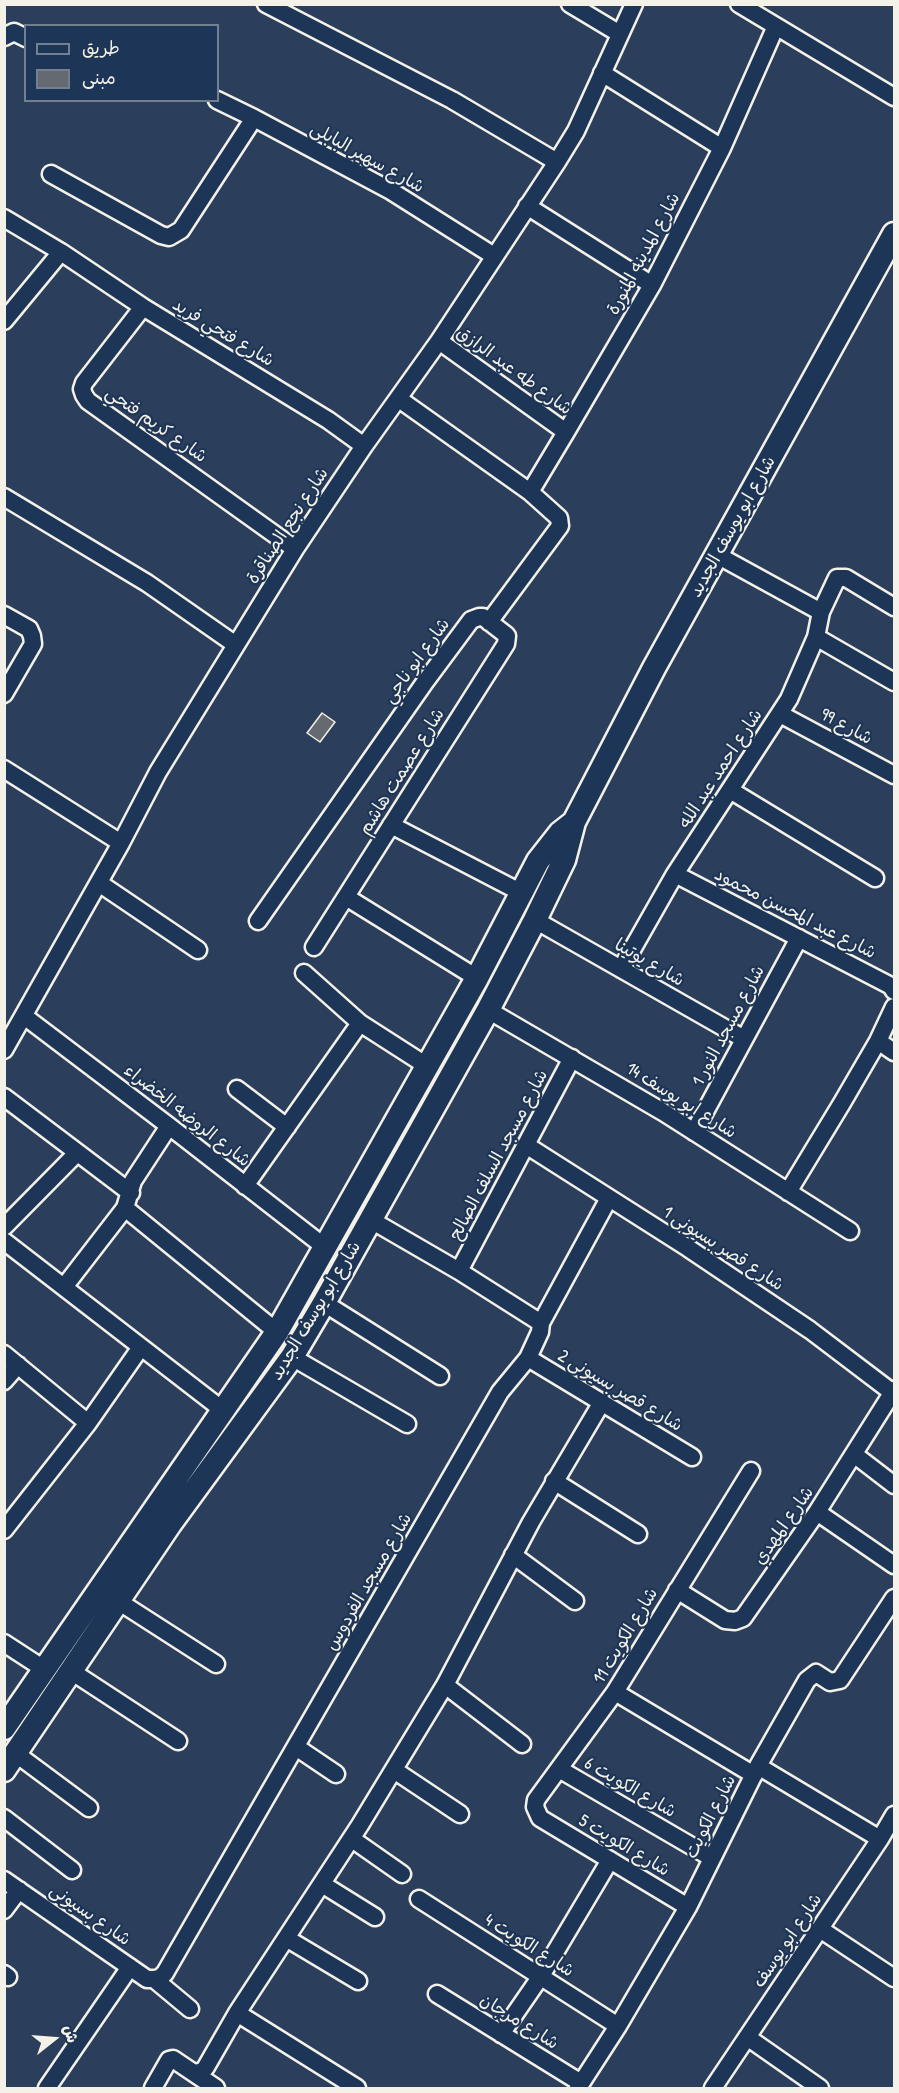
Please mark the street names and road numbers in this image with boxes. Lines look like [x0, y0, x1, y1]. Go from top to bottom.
street label: شارع سهير البابلى [306, 118, 428, 198]
street label: شارع المدينه المنورة [603, 189, 685, 319]
street label: شارع فتحي فريد [168, 294, 278, 372]
street label: شارع طه عبد الرازق [452, 322, 576, 420]
street label: شارع كريم فتحي [101, 382, 211, 468]
street label: شارع ابو يوسف الجديد [685, 452, 781, 602]
street label: شارع نجع الصناقرة [242, 464, 334, 588]
street label: شارع ابو ناجي [379, 614, 455, 708]
street label: شارع 99 [816, 704, 876, 750]
street label: شارع عصمت هاشم [354, 705, 450, 839]
street label: شارع احمد عبد الله [674, 705, 768, 833]
street label: شارع عبد المحسن محمود [710, 864, 880, 964]
street label: شارع يوتينا [610, 934, 688, 992]
street label: شارع مسجد النور 1 [688, 962, 770, 1090]
street label: شارع ابو يوسف 14 [622, 1058, 740, 1144]
street label: شارع الروضه الخضراء [119, 1060, 255, 1172]
street label: شارع مسجد السلف الصالح [445, 1066, 553, 1244]
street label: شارع قصر بسيونى 1 [659, 1202, 787, 1296]
street label: شارع ابو يوسف الجديد [266, 1238, 366, 1384]
street label: شارع قصر بسيونى 2 [554, 1345, 686, 1437]
street label: شارع المهدي [749, 1483, 819, 1569]
street label: شارع مسجد الفردوس [321, 1509, 417, 1655]
street label: شارع الكويت 11 [589, 1584, 663, 1688]
street label: شارع الكويت 6 [580, 1753, 680, 1823]
street label: شارع الكويت [681, 1772, 741, 1862]
street label: شارع الكويت 5 [574, 1810, 674, 1882]
street label: شارع بسيونى [45, 1879, 135, 1951]
street label: شارع ابو يوسف [749, 1890, 827, 1992]
street label: شارع الكويت 4 [480, 1910, 578, 1982]
street label: شارع مرجان [476, 1989, 562, 2055]

